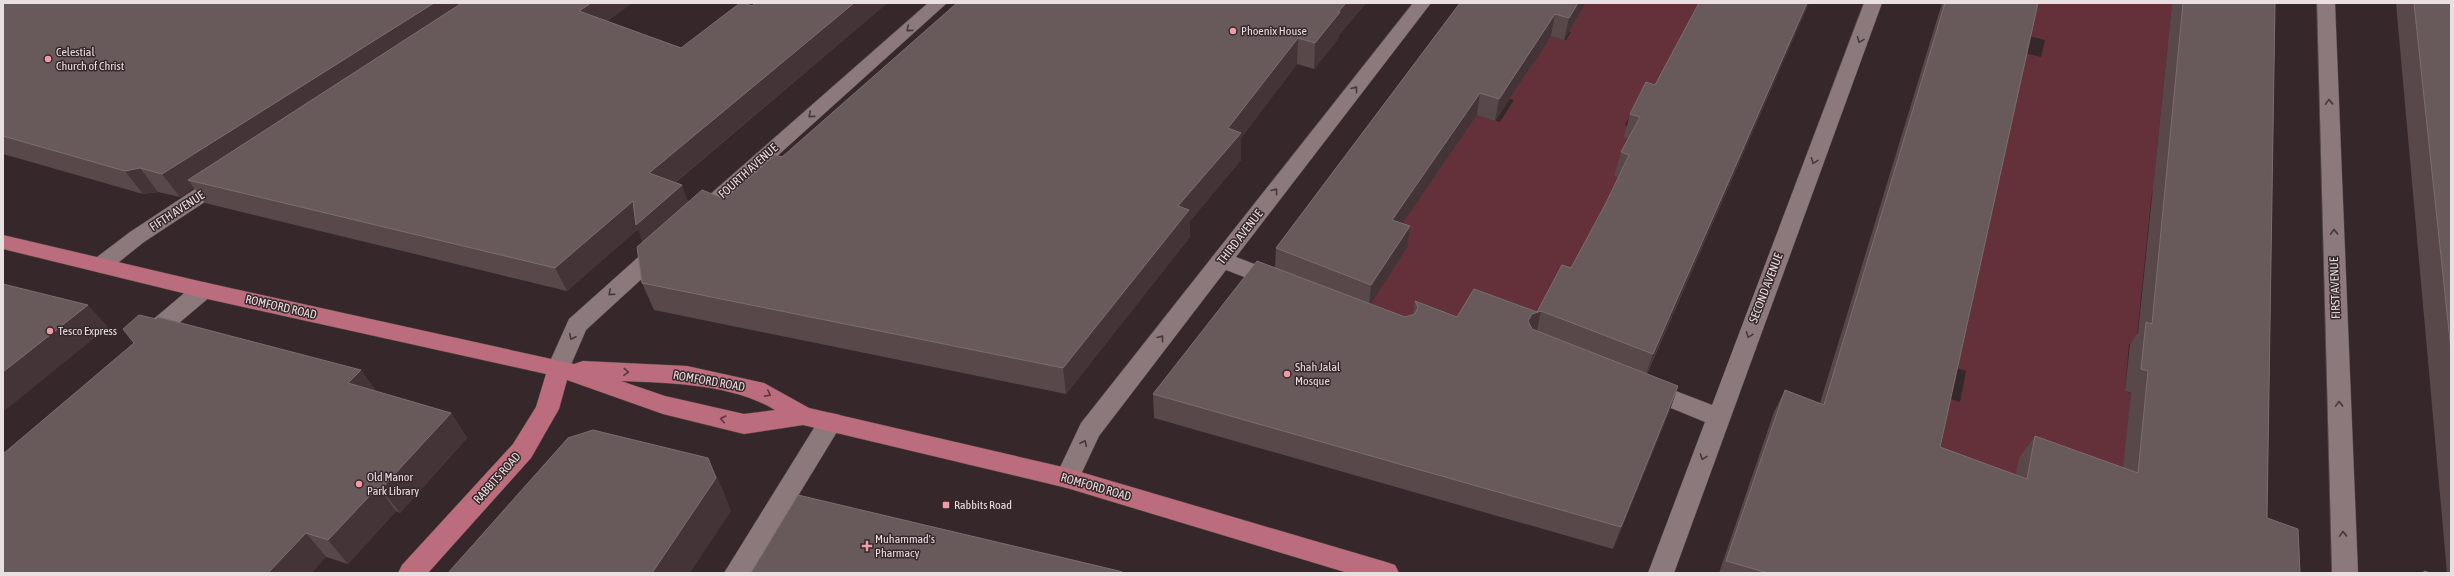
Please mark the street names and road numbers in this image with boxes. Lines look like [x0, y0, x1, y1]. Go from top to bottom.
street label: FOURTH AVENUE [716, 141, 780, 201]
street label: FIFTH AVENUE [147, 188, 207, 234]
street label: THIRD AVENUE [1214, 207, 1266, 267]
street label: SECOND AVENUE [1746, 251, 1786, 325]
street label: FIRST AVENUE [2327, 257, 2343, 319]
street label: ROMFORD ROAD [244, 292, 318, 322]
street label: ROMFORD ROAD [672, 368, 746, 394]
street label: RABBITS ROAD [470, 449, 524, 506]
street label: ROMFORD ROAD [1059, 470, 1133, 504]

